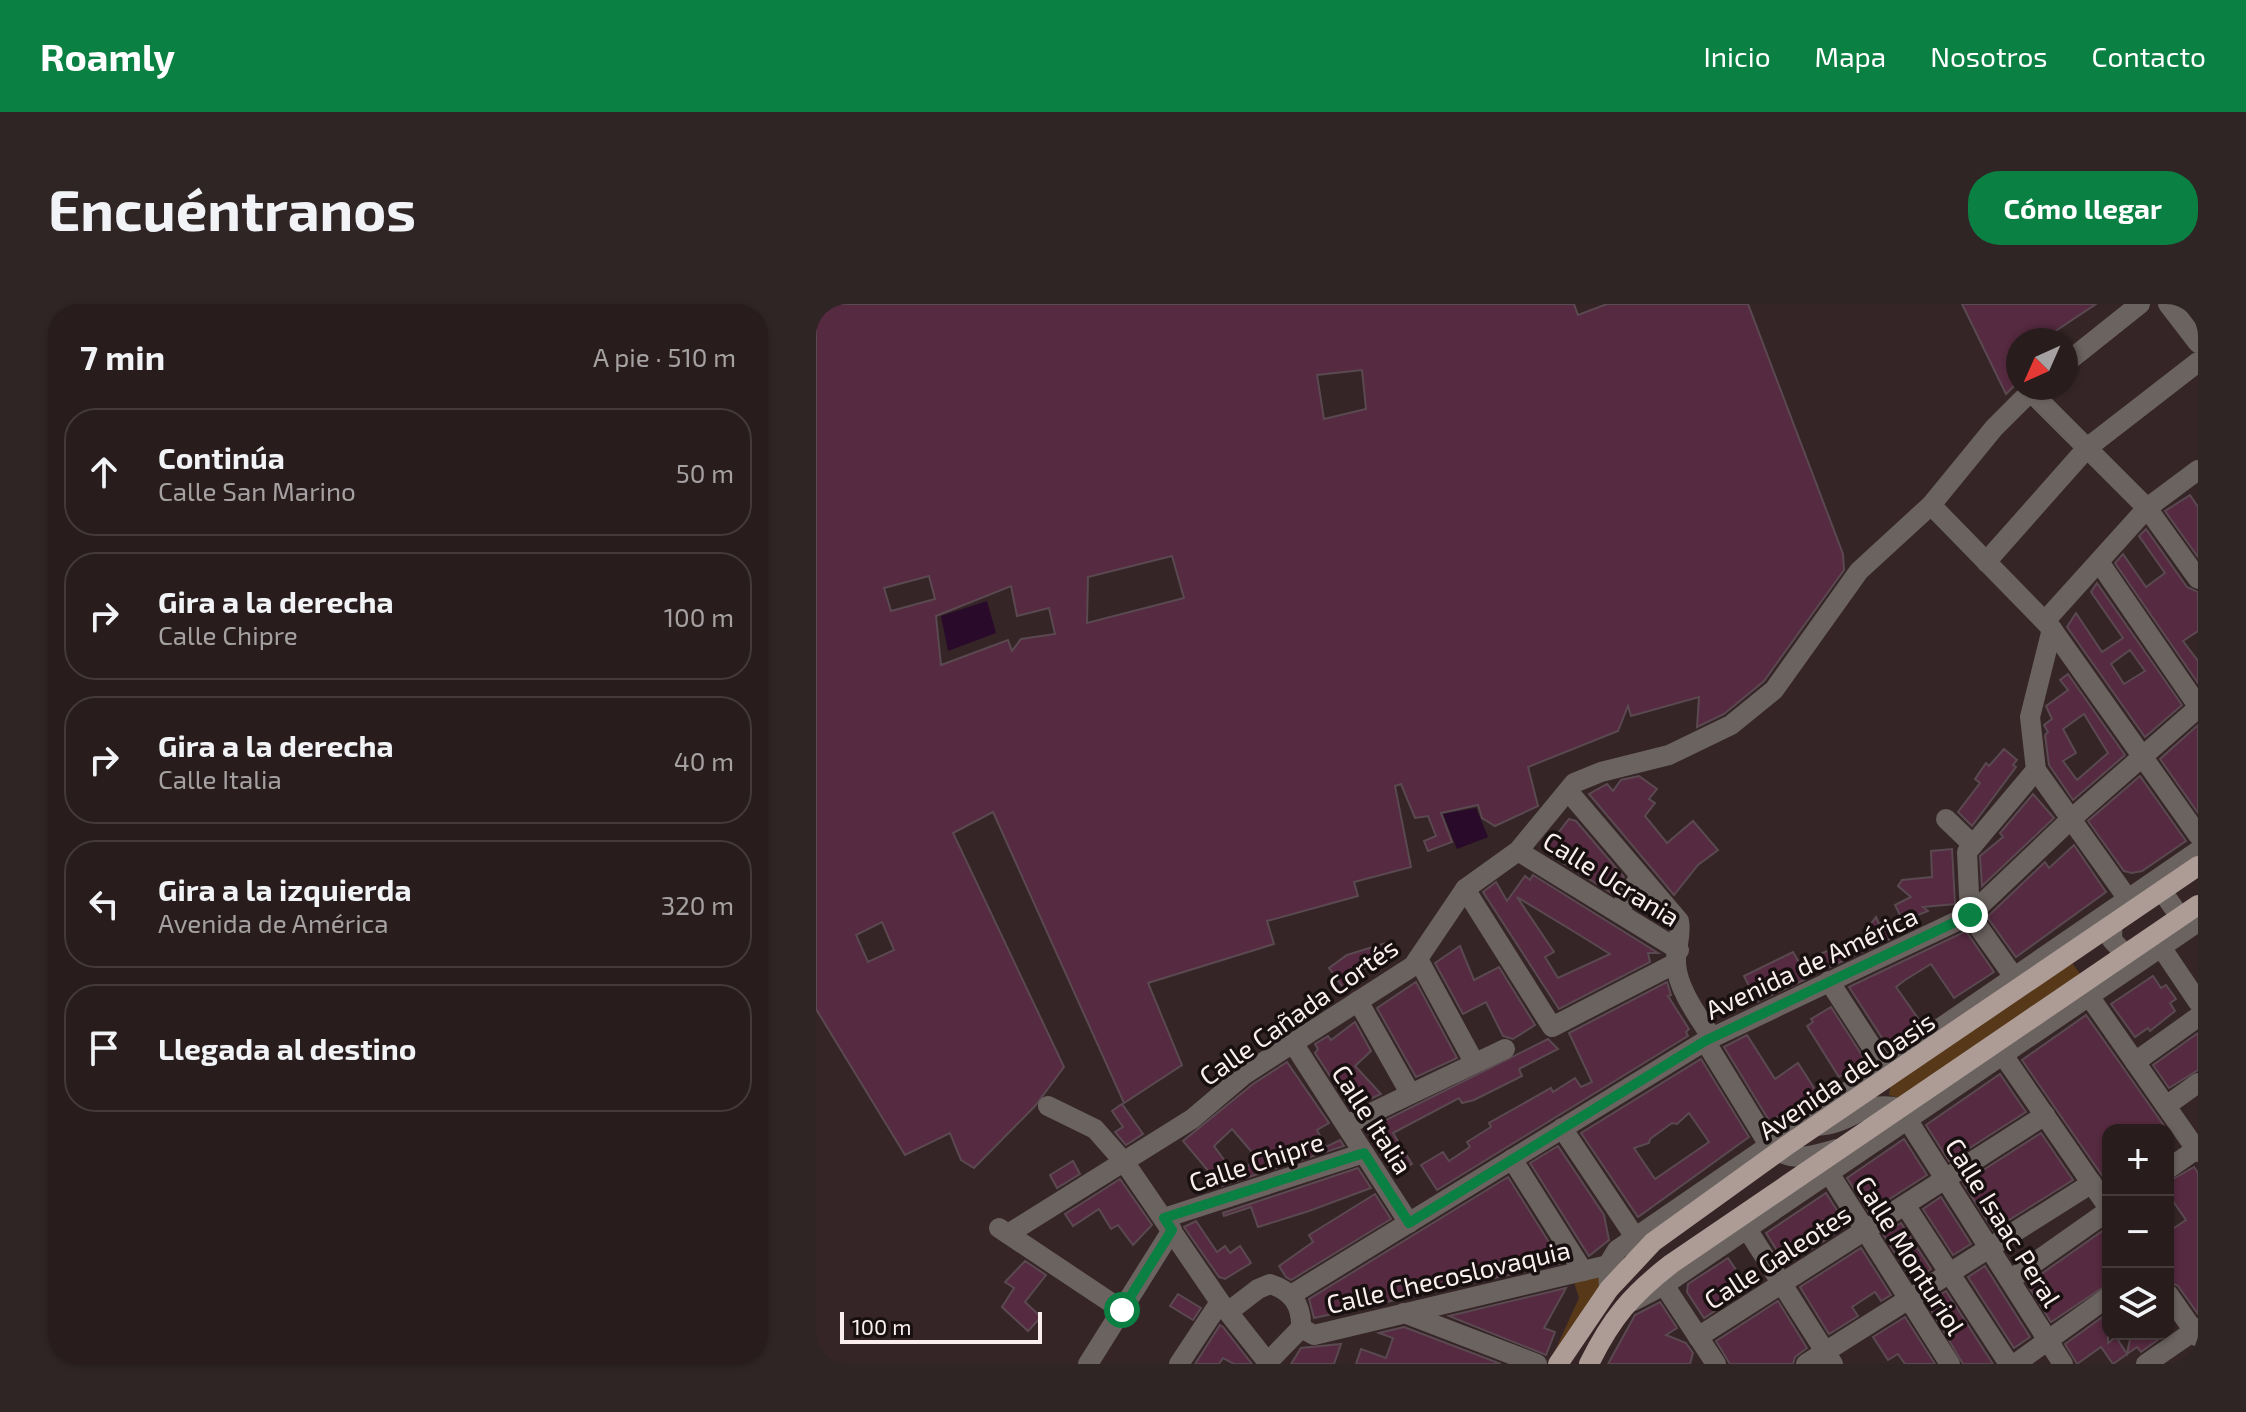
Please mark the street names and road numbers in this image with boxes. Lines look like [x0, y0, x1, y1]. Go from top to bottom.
street label: Calle Ucrania [1538, 824, 1686, 932]
street label: Avenida de América [1700, 899, 1922, 1025]
street label: Calle Cañada Cortés [1193, 931, 1403, 1091]
street label: Avenida del Oasis [1752, 1005, 1940, 1145]
street label: Calle Italia [1326, 1059, 1420, 1179]
street label: Calle Chipre [1185, 1125, 1327, 1197]
street label: Calle Isaac Peral [1940, 1132, 2068, 1312]
street label: Calle Monturiol [1850, 1170, 1972, 1340]
street label: Calle Galeotes [1698, 1197, 1856, 1315]
street label: Calle Checoslovaquia [1323, 1233, 1573, 1319]

